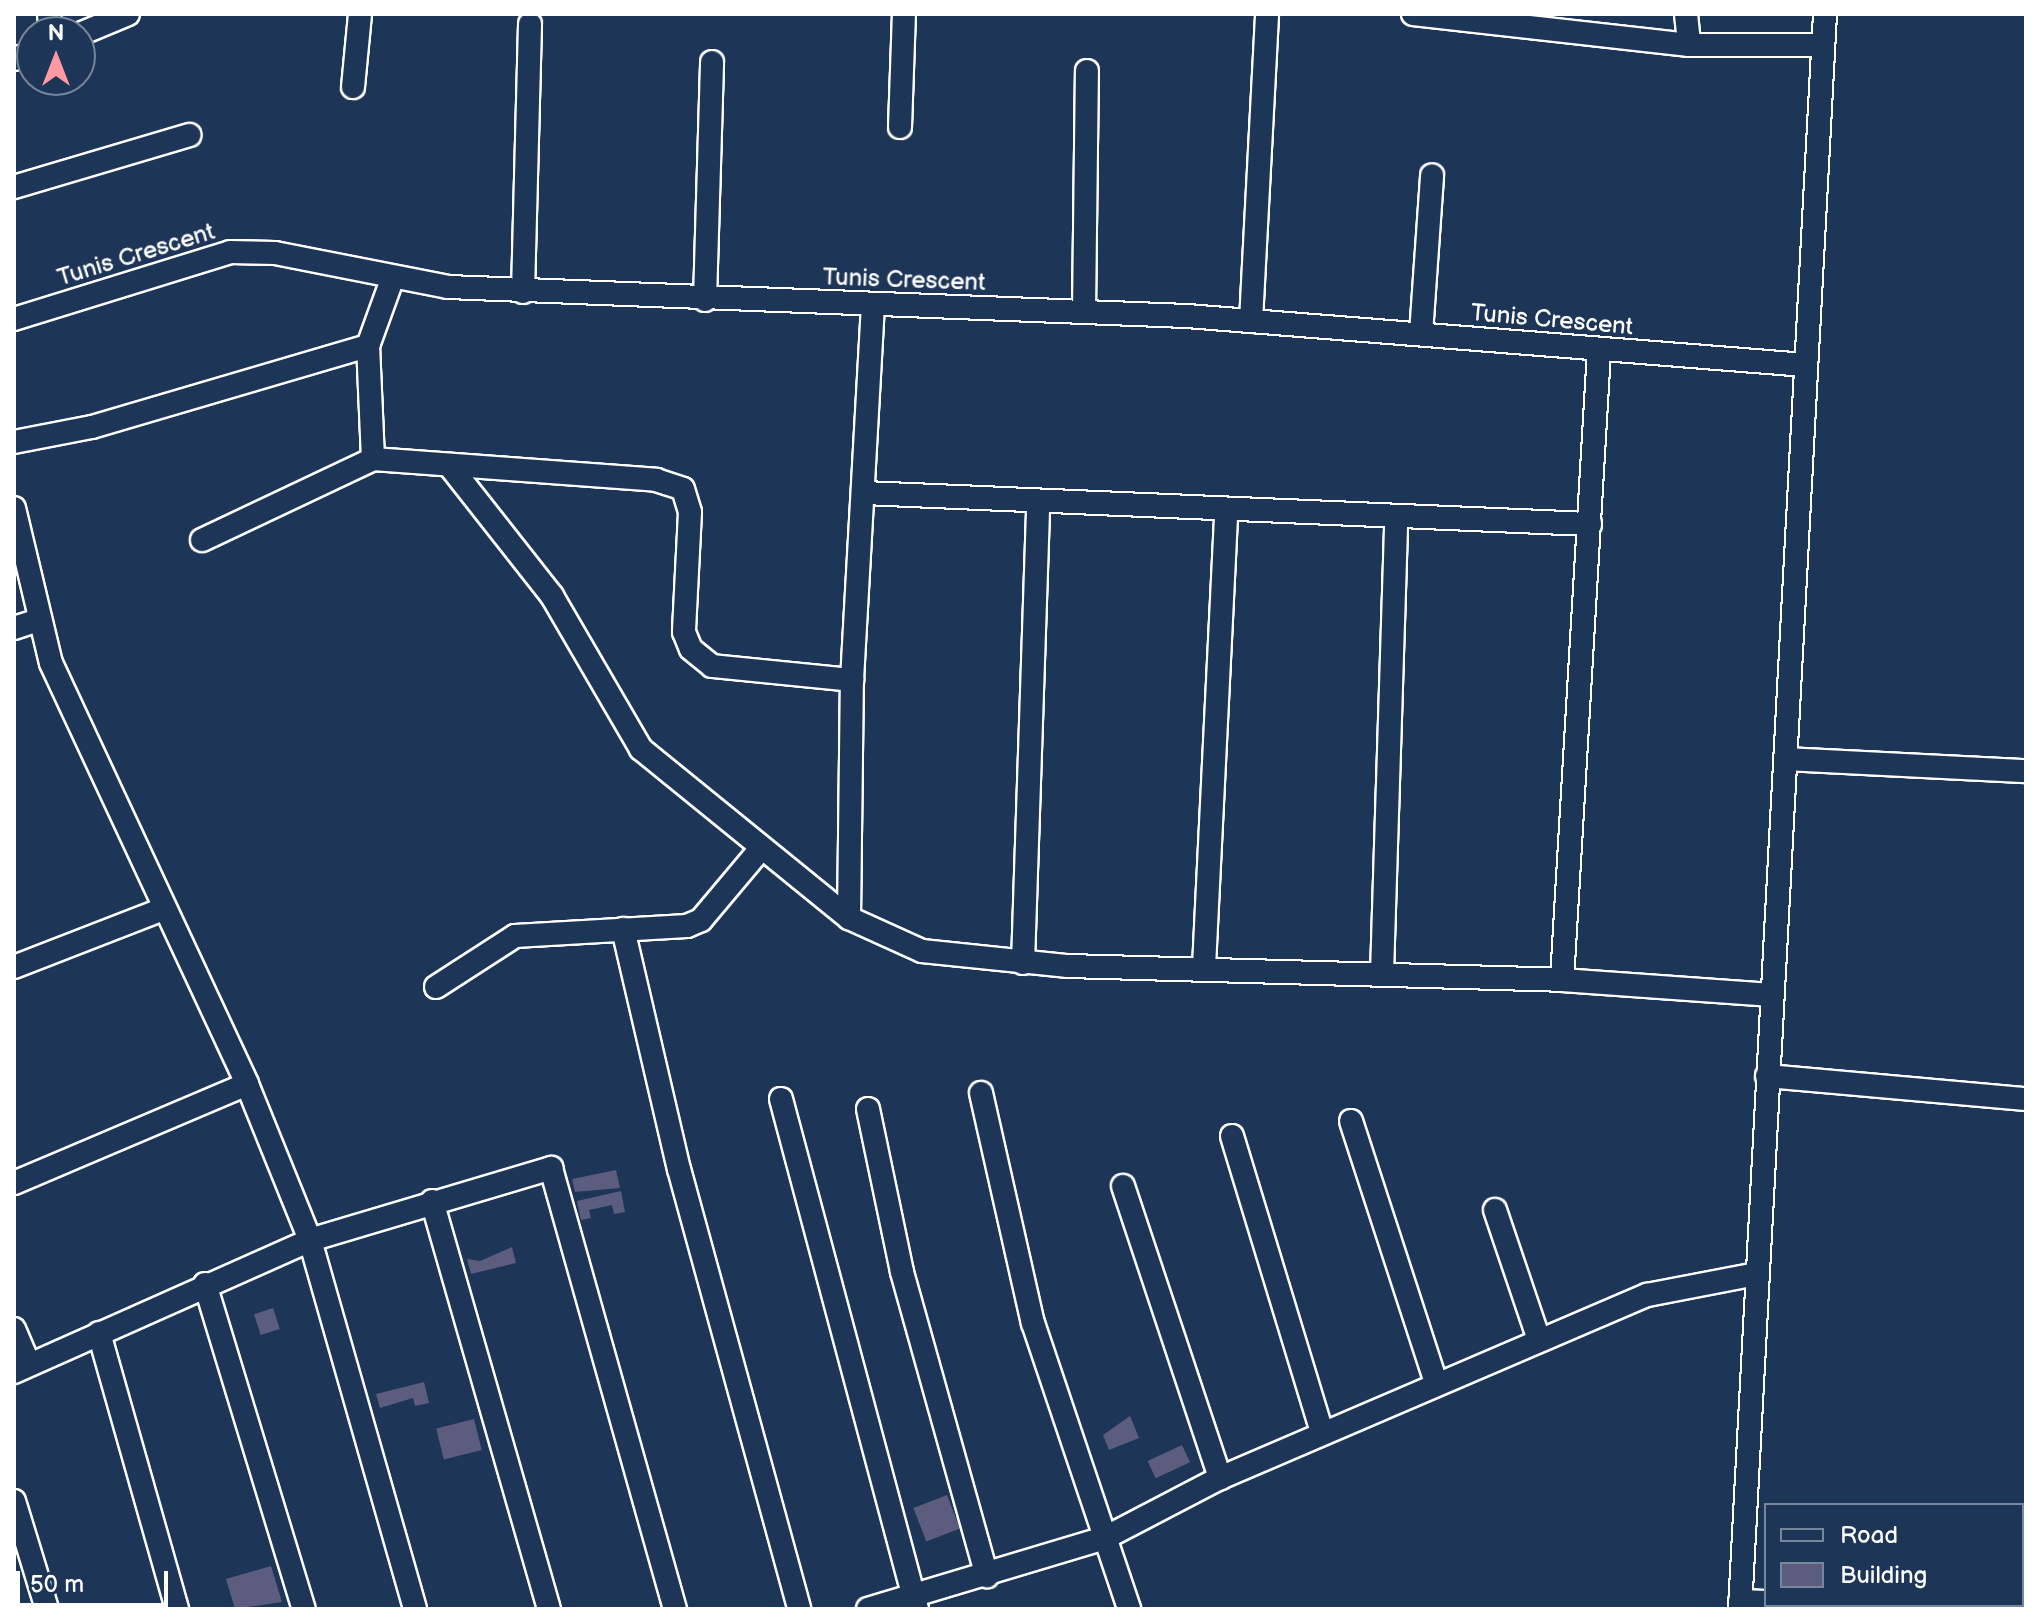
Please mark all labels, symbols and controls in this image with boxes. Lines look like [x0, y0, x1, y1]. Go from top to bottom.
north arrow [16, 16, 96, 96]
text: N [48, 20, 64, 47]
street label: Tunis Crescent [54, 217, 218, 293]
street label: Tunis Crescent [822, 263, 986, 297]
street label: Tunis Crescent [1470, 299, 1634, 341]
legend [1764, 1503, 2024, 1607]
text: Road [1840, 1521, 1898, 1550]
scale bar [20, 1555, 172, 1605]
text: Building [1840, 1561, 1927, 1590]
text: 50 m [30, 1570, 84, 1599]

